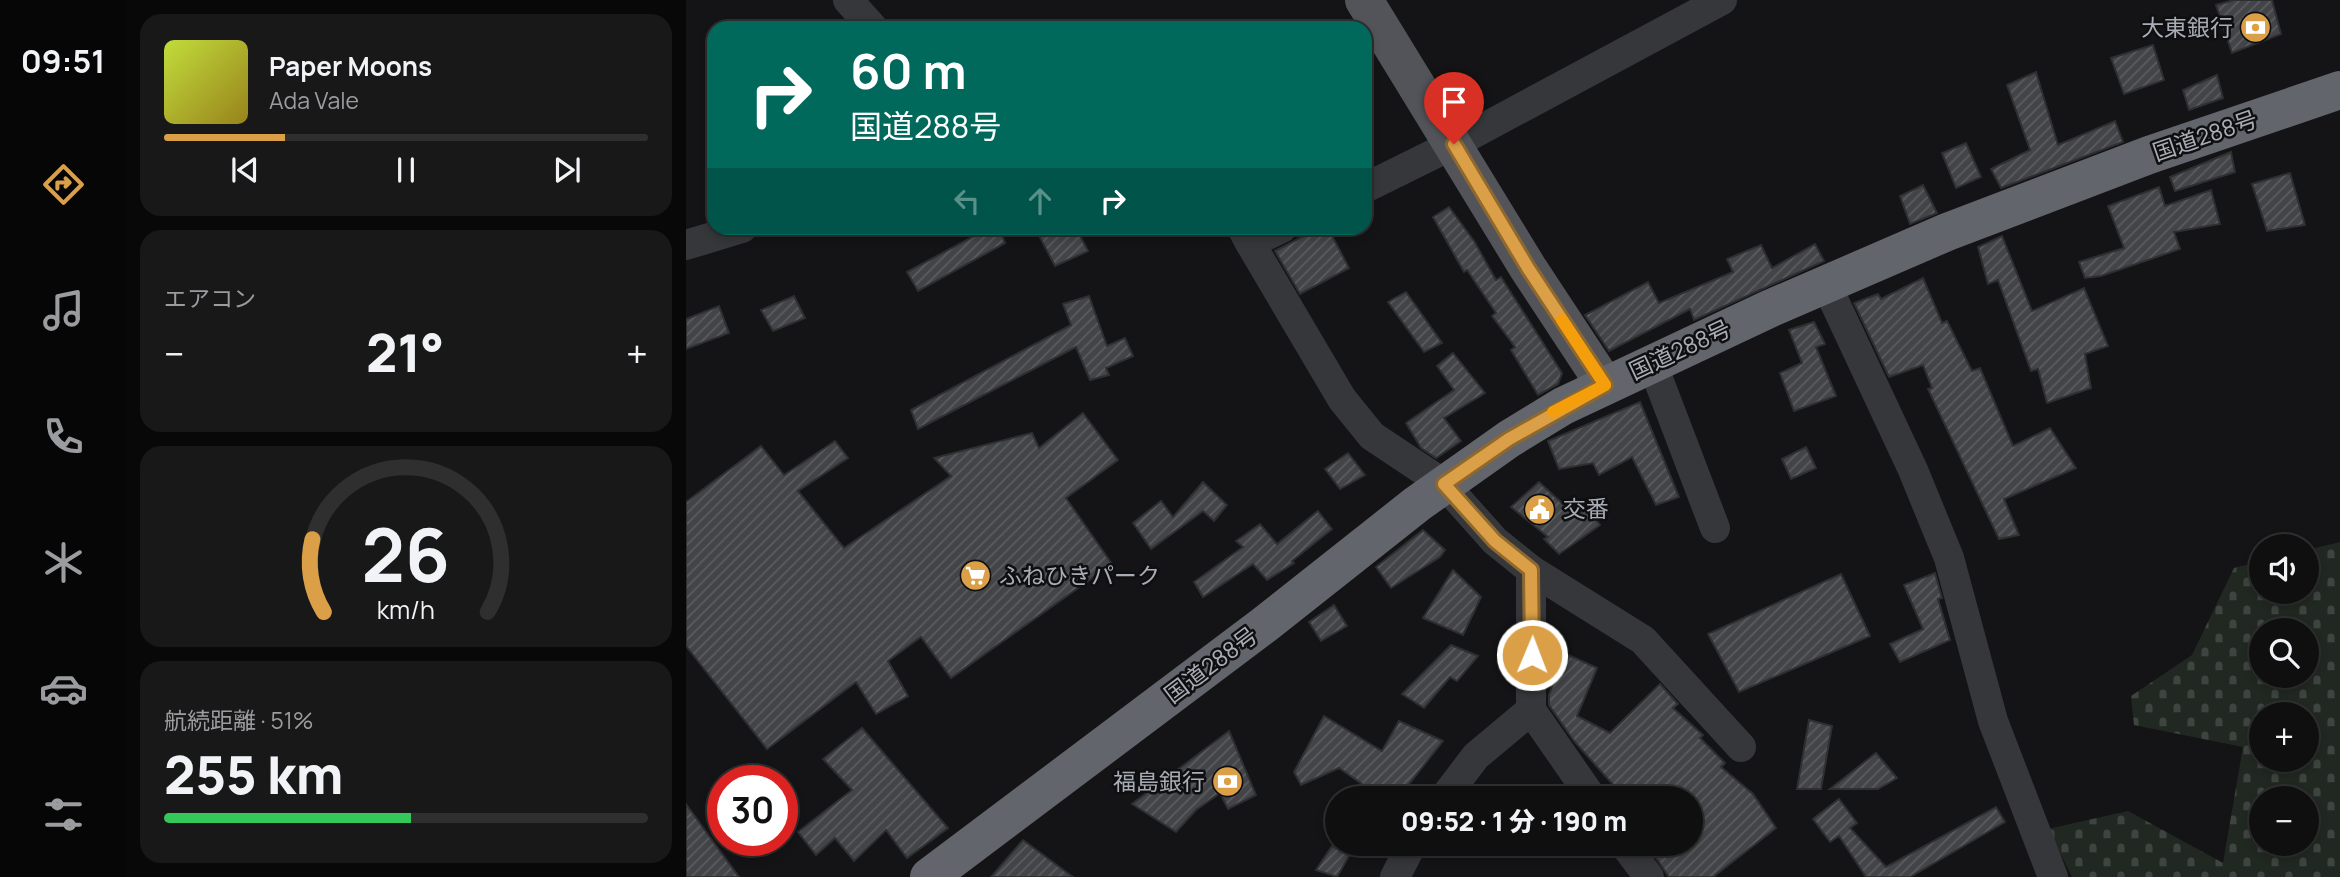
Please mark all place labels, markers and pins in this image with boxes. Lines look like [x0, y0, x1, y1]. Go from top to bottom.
place label: 大東銀行 [2141, 11, 2233, 43]
bank icon: 大東銀行 [2239, 11, 2273, 45]
pin [1424, 72, 1484, 144]
public building icon: 交番 [1523, 492, 1557, 526]
place label: 交番 [1563, 492, 1609, 524]
supermarket icon: ふねひきパーク [959, 559, 993, 593]
place label: ふねひきパーク [999, 559, 1160, 591]
place label: 福島銀行 [1113, 765, 1205, 797]
bank icon: 福島銀行 [1211, 765, 1245, 799]

